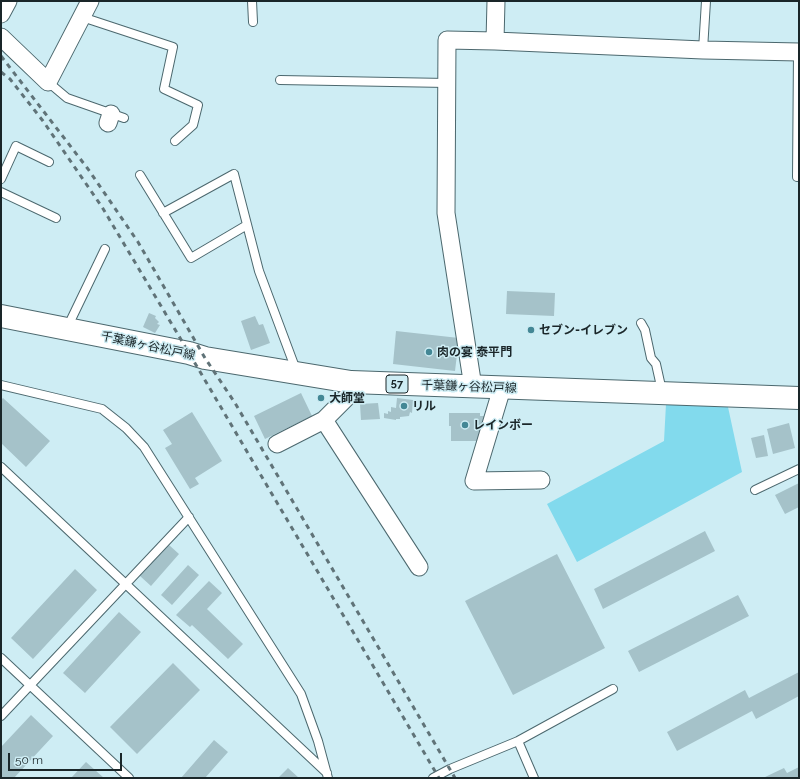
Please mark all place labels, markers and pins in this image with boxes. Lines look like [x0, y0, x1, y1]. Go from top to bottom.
place label: セブン-イレブン [539, 323, 628, 337]
marker: セブン-イレブン [526, 325, 536, 335]
place label: 肉の宴 泰平門 [437, 345, 512, 359]
marker: 肉の宴 泰平門 [424, 347, 434, 357]
place label: 大師堂 [329, 391, 365, 405]
marker: 大師堂 [316, 393, 326, 403]
place label: リル [412, 399, 436, 413]
marker: リル [399, 401, 409, 411]
place label: レインボー [473, 418, 533, 432]
marker: レインボー [460, 420, 470, 430]

